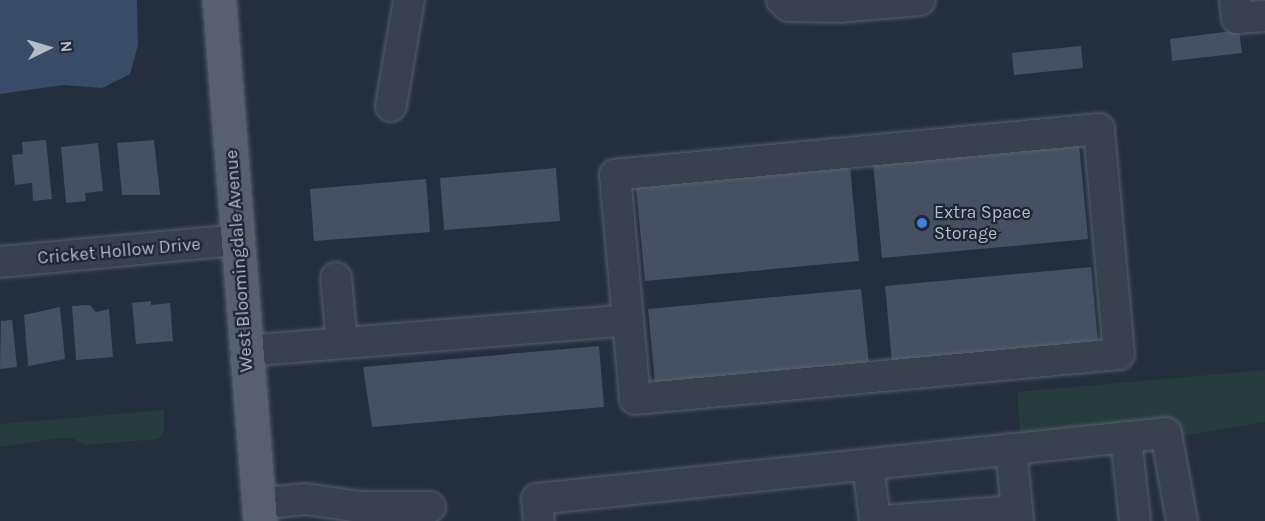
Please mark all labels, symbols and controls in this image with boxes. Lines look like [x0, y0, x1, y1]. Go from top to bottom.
north arrow [18, 18, 78, 78]
text: N [56, 40, 76, 53]
street label: West Bloomingdale Avenue [220, 149, 258, 373]
place label: Extra Space Storage [934, 202, 1031, 244]
marker: Extra Space Storage [915, 216, 929, 230]
street label: Cricket Hollow Drive [36, 233, 202, 269]

